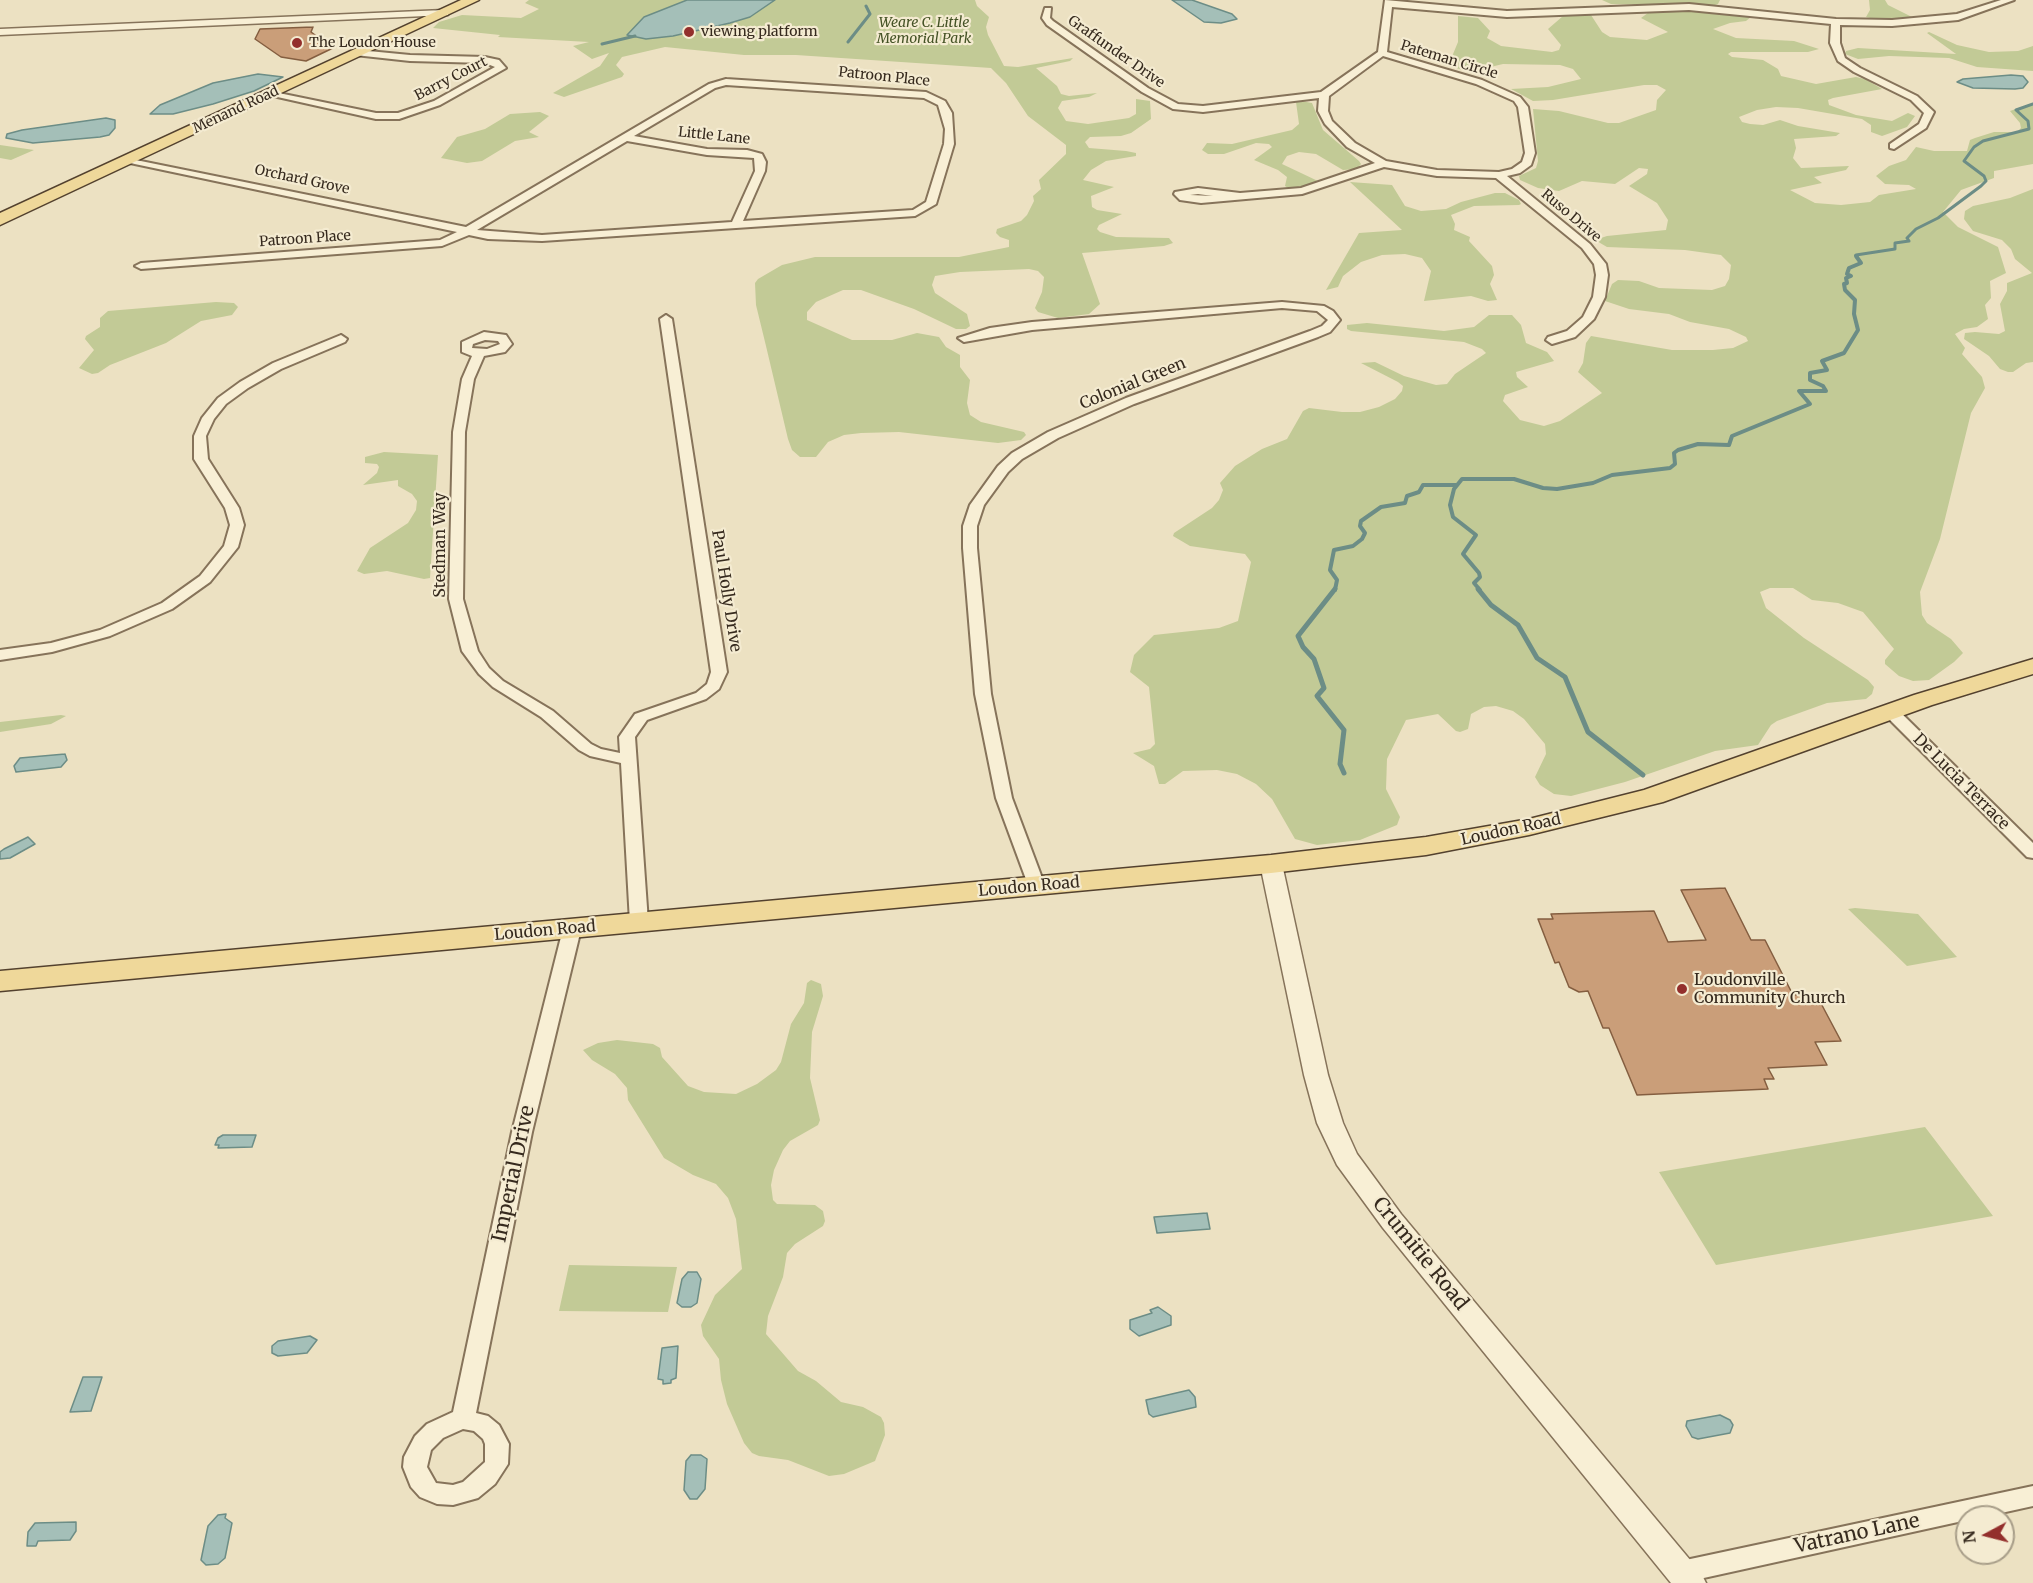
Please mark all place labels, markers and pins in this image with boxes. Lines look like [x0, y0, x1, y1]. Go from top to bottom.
place label: viewing platform [701, 24, 818, 40]
marker: viewing platform [682, 25, 696, 39]
place label: The Loudon House [309, 35, 436, 51]
marker: The Loudon House [290, 36, 304, 50]
place label: Loudonville Community Church [1694, 970, 1846, 1008]
marker: Loudonville Community Church [1675, 982, 1689, 996]

